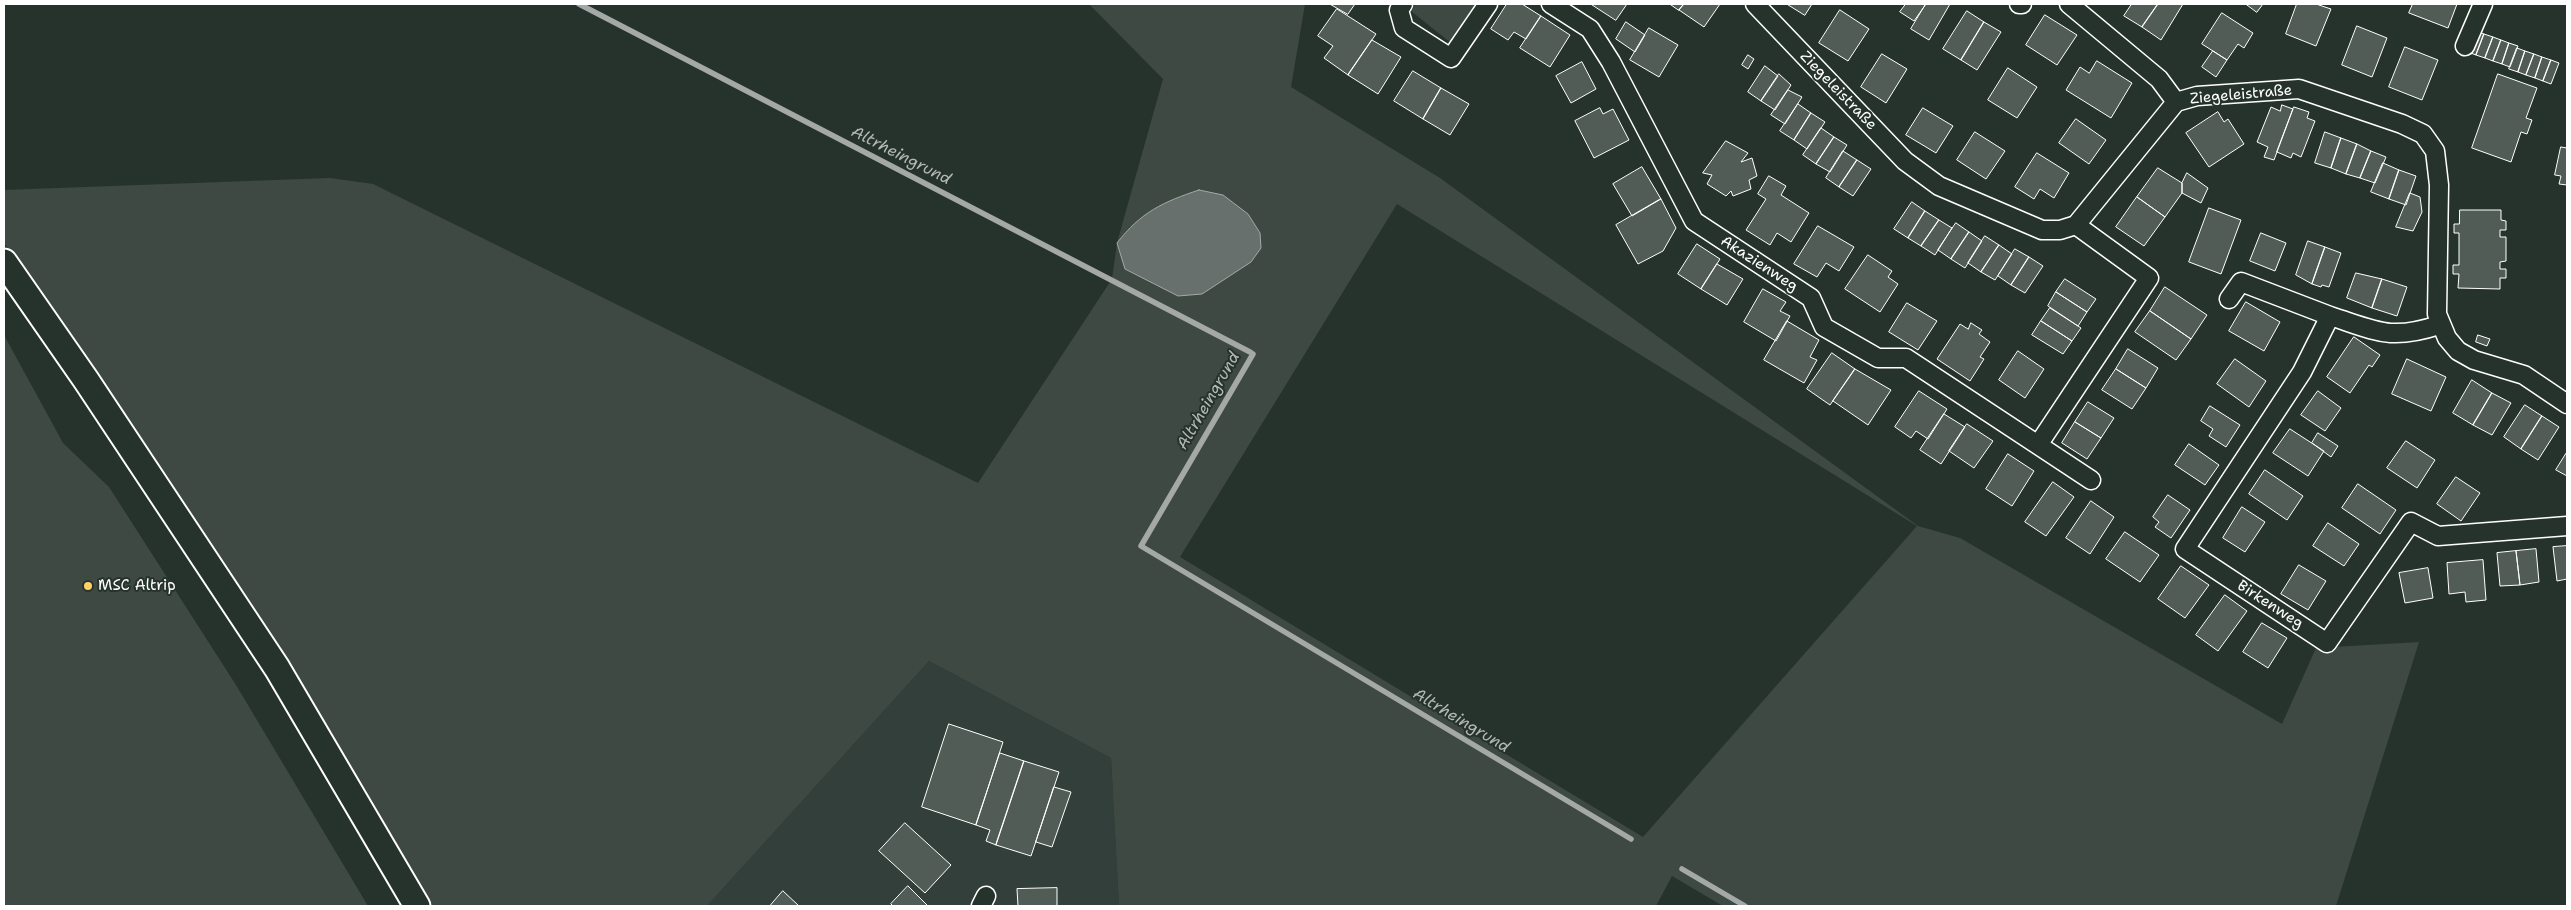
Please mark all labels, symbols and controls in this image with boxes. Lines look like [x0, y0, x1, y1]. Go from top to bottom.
street label: Ziegeleistraße [1796, 48, 1880, 134]
street label: Ziegeleistraße [2189, 82, 2293, 108]
water label: Altrheingrund [848, 123, 954, 189]
street label: Akazienweg [1717, 232, 1801, 296]
water label: Altrheingrund [1173, 349, 1245, 453]
place label: MSC Altrip [98, 577, 176, 595]
street label: Birkenweg [2234, 577, 2306, 633]
marker: MSC Altrip [82, 580, 94, 592]
water label: Altrheingrund [1409, 685, 1513, 757]

